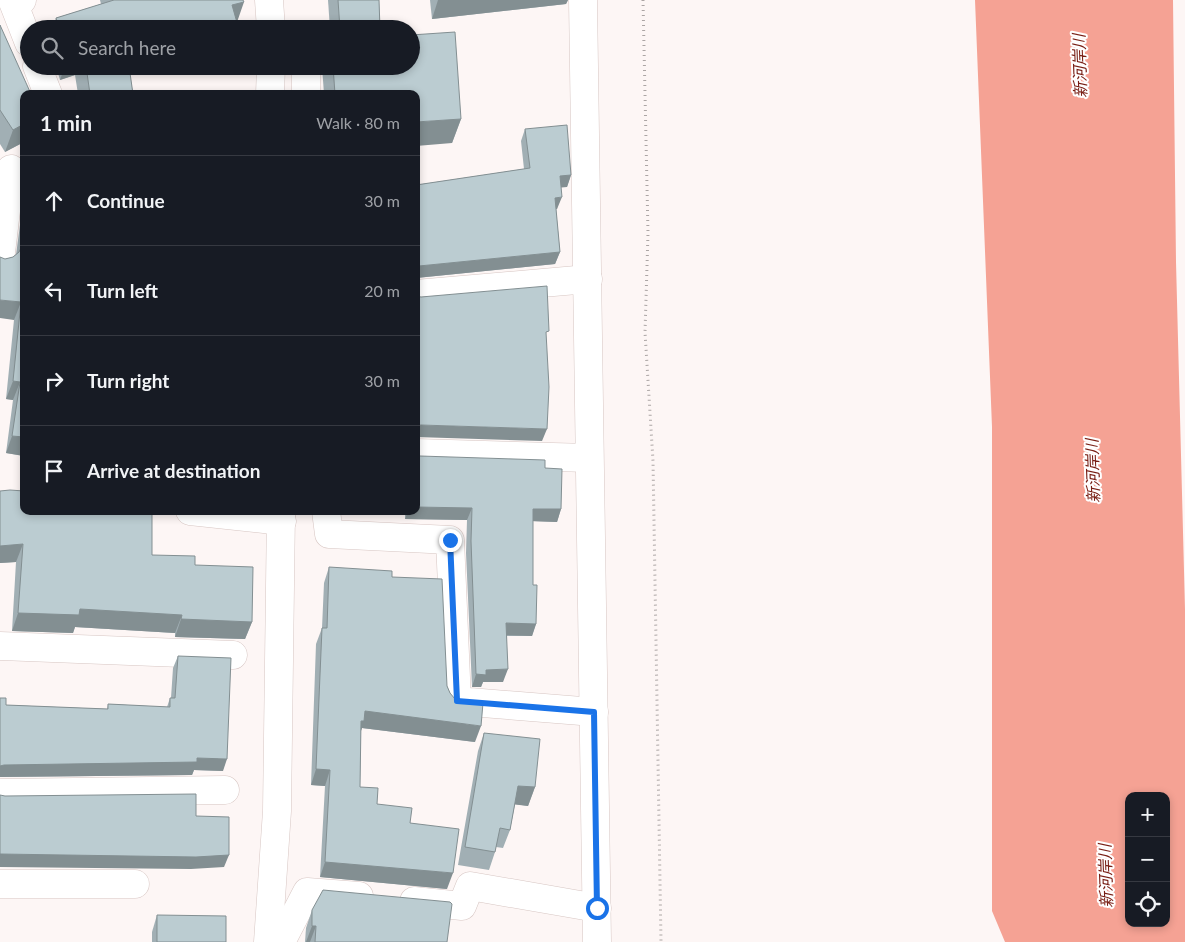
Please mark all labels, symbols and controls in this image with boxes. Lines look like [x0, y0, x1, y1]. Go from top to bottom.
search box [20, 20, 420, 75]
water label: 新河岸川 [1068, 32, 1090, 98]
icon: search [38, 34, 66, 62]
text: Search here [78, 36, 176, 59]
text: 1 min [40, 110, 92, 135]
text: Walk · 80 m [316, 113, 400, 132]
icon: ahead [40, 187, 68, 215]
text: Continue [87, 189, 165, 212]
text: 30 m [364, 191, 400, 210]
icon: left [40, 277, 68, 305]
text: Turn left [87, 279, 158, 302]
text: 20 m [364, 281, 400, 300]
icon: right [40, 367, 68, 395]
text: Turn right [87, 369, 169, 392]
text: 30 m [364, 371, 400, 390]
water label: 新河岸川 [1081, 437, 1103, 503]
icon: arrive [40, 457, 68, 485]
text: Arrive at destination [87, 459, 260, 482]
route end [439, 529, 462, 552]
map controls [1125, 792, 1170, 927]
button: + [1125, 792, 1170, 837]
button: − [1125, 837, 1170, 882]
water label: 新河岸川 [1094, 842, 1116, 908]
button: locate [1125, 882, 1170, 927]
route start [586, 897, 609, 920]

